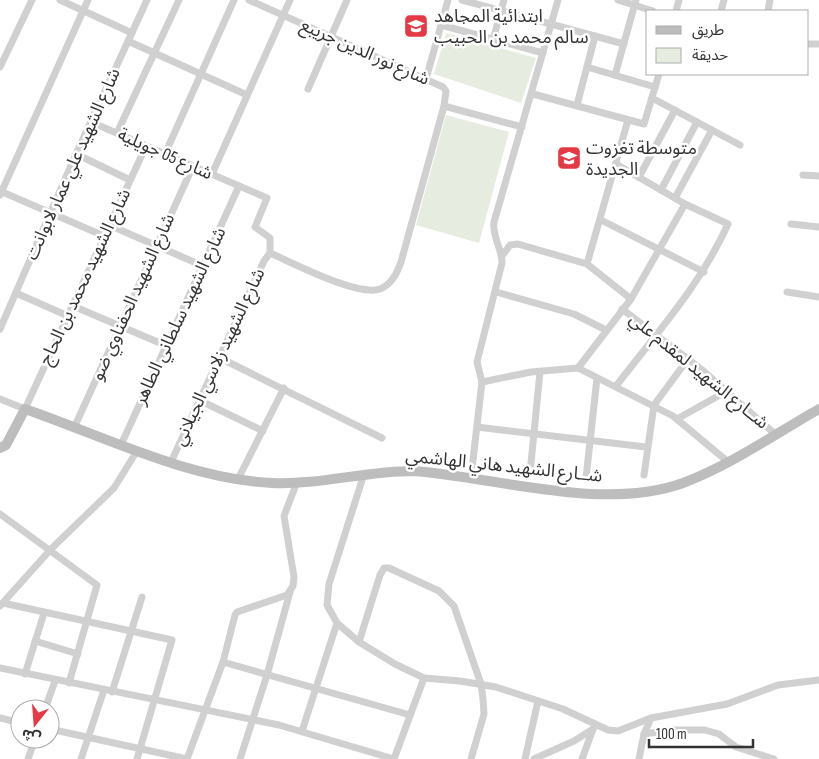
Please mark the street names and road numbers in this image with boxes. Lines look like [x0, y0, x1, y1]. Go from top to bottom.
street label: شارع نور الدين جريبع [296, 14, 433, 93]
street label: شارع الشهيد علي عمار لابوانت [21, 65, 128, 264]
street label: شارع 05 جويلية [113, 124, 216, 187]
street label: شارع الشهيد محمد بن الحاج [35, 185, 138, 370]
street label: شارع الشهيد الحفناوي ضو [87, 210, 182, 385]
street label: شارع الشهيد سلطاني الطاهر [129, 224, 233, 410]
street label: شارع الشهيد زلاسي الجيلاني [169, 265, 272, 450]
street label: شــارع الشهيد لمقدم علي [623, 308, 773, 436]
street label: شــارع الشهيد هاني الهاشمي [404, 445, 603, 490]

